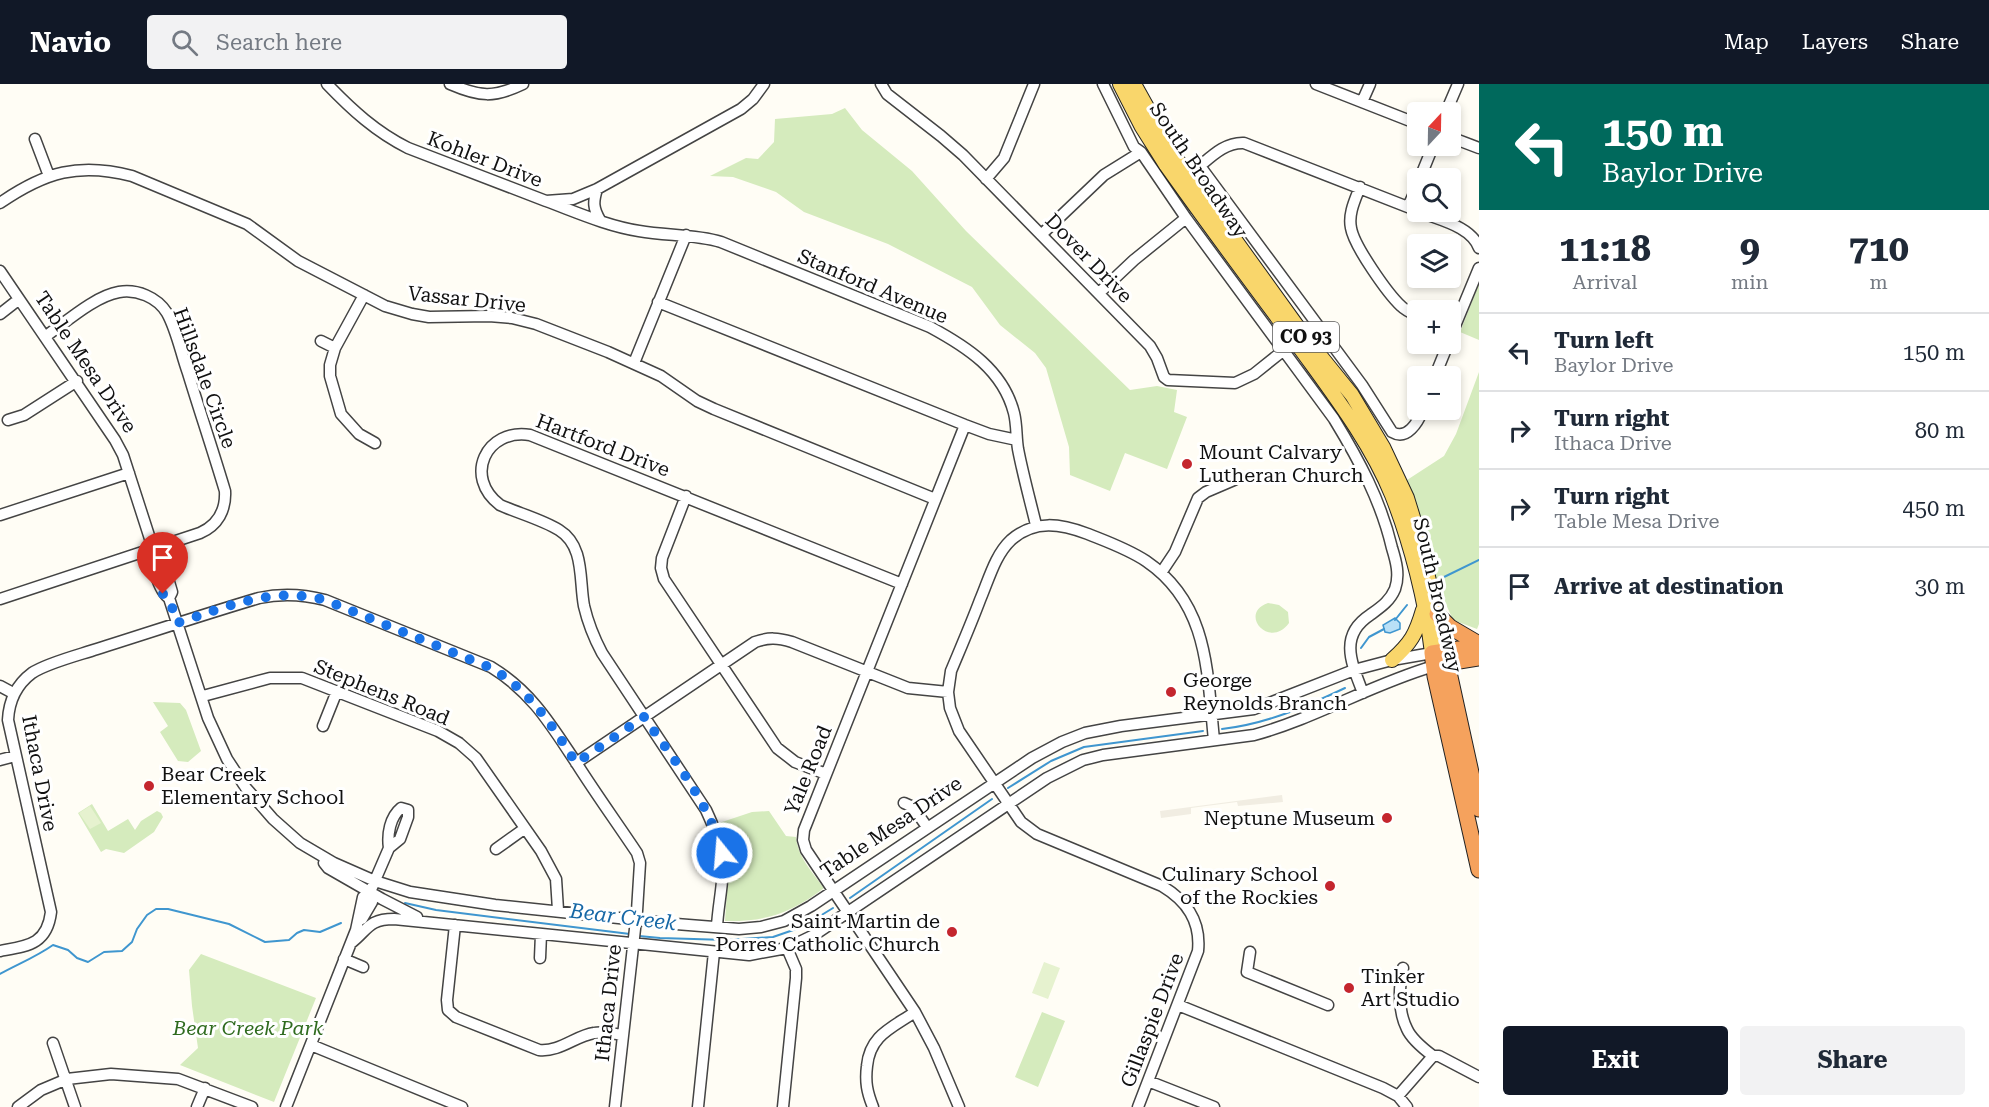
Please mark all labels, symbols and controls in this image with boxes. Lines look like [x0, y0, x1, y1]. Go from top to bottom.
search box [147, 15, 567, 69]
text: Navio [30, 26, 111, 59]
icon: search [168, 26, 201, 59]
text: Search here [216, 30, 342, 55]
text: Map [1724, 30, 1769, 54]
text: Layers [1802, 30, 1868, 54]
text: Share [1901, 30, 1959, 54]
street label: South Broadway [1145, 98, 1253, 242]
north arrow [1407, 102, 1461, 156]
map controls [1407, 102, 1461, 420]
text: 150 m [1602, 107, 1724, 156]
icon: left [1503, 108, 1581, 186]
street label: Kohler Drive [424, 126, 546, 192]
text: Baylor Drive [1602, 157, 1763, 189]
button: search [1407, 168, 1461, 222]
street label: Dover Drive [1040, 208, 1138, 308]
text: 11:18 [1559, 228, 1651, 270]
text: 9 [1740, 228, 1760, 270]
text: 710 [1849, 228, 1909, 270]
button: layers [1407, 234, 1461, 288]
street label: Stanford Avenue [794, 243, 952, 329]
text: Arrival [1572, 270, 1637, 294]
text: min [1731, 270, 1768, 294]
text: m [1870, 270, 1888, 294]
street label: Vassar Drive [407, 281, 527, 317]
street label: Table Mesa Drive [30, 287, 142, 437]
button: + [1407, 300, 1461, 354]
street label: Hillsdale Circle [168, 304, 242, 452]
road number: CO 93 [1273, 322, 1339, 352]
text: Turn left [1554, 328, 1654, 353]
icon: left [1503, 336, 1536, 369]
text: 150 m [1902, 340, 1965, 365]
text: Baylor Drive [1554, 353, 1673, 377]
button: − [1407, 366, 1461, 420]
text: Turn right [1554, 406, 1669, 431]
street label: Hartford Drive [533, 408, 673, 482]
icon: right [1503, 414, 1536, 447]
text: 80 m [1915, 418, 1965, 443]
text: Ithaca Drive [1554, 431, 1672, 455]
place label: Mount Calvary Lutheran Church [1199, 440, 1364, 487]
marker: Mount Calvary Lutheran Church [1180, 457, 1194, 471]
text: Turn right [1554, 484, 1669, 509]
icon: right [1503, 492, 1536, 525]
text: 450 m [1902, 496, 1965, 521]
text: Table Mesa Drive [1554, 509, 1719, 533]
street label: South Broadway [1409, 515, 1468, 675]
pin [137, 532, 188, 594]
icon: arrive [146, 541, 179, 574]
icon: arrive [1503, 570, 1536, 603]
text: Arrive at destination [1554, 574, 1783, 599]
text: 30 m [1915, 574, 1965, 599]
street label: Stephens Road [311, 654, 453, 730]
place label: George Reynolds Branch [1183, 668, 1347, 715]
marker: George Reynolds Branch [1164, 685, 1178, 699]
street label: Ithaca Drive [17, 713, 63, 833]
street label: Yale Road [779, 722, 837, 818]
place label: Bear Creek Elementary School [161, 762, 344, 809]
street label: Table Mesa Drive [816, 771, 966, 883]
marker: Bear Creek Elementary School [142, 779, 156, 793]
place label: Neptune Museum [1204, 806, 1375, 830]
marker: Neptune Museum [1380, 811, 1394, 825]
position arrow [690, 821, 754, 885]
place label: Culinary School of the Rockies [1162, 862, 1318, 909]
marker: Culinary School of the Rockies [1323, 879, 1337, 893]
water label: Bear Creek [567, 898, 678, 936]
place label: Saint Martin de Porres Catholic Church [715, 909, 940, 956]
marker: Saint Martin de Porres Catholic Church [945, 925, 959, 939]
street label: Ithaca Drive [590, 943, 626, 1063]
street label: Gillaspie Drive [1115, 949, 1189, 1091]
place label: Tinker Art Studio [1361, 964, 1460, 1011]
marker: Tinker Art Studio [1342, 981, 1356, 995]
park label: Bear Creek Park [172, 1016, 323, 1040]
button: Exit [1503, 1026, 1728, 1095]
button: Share [1740, 1026, 1965, 1095]

